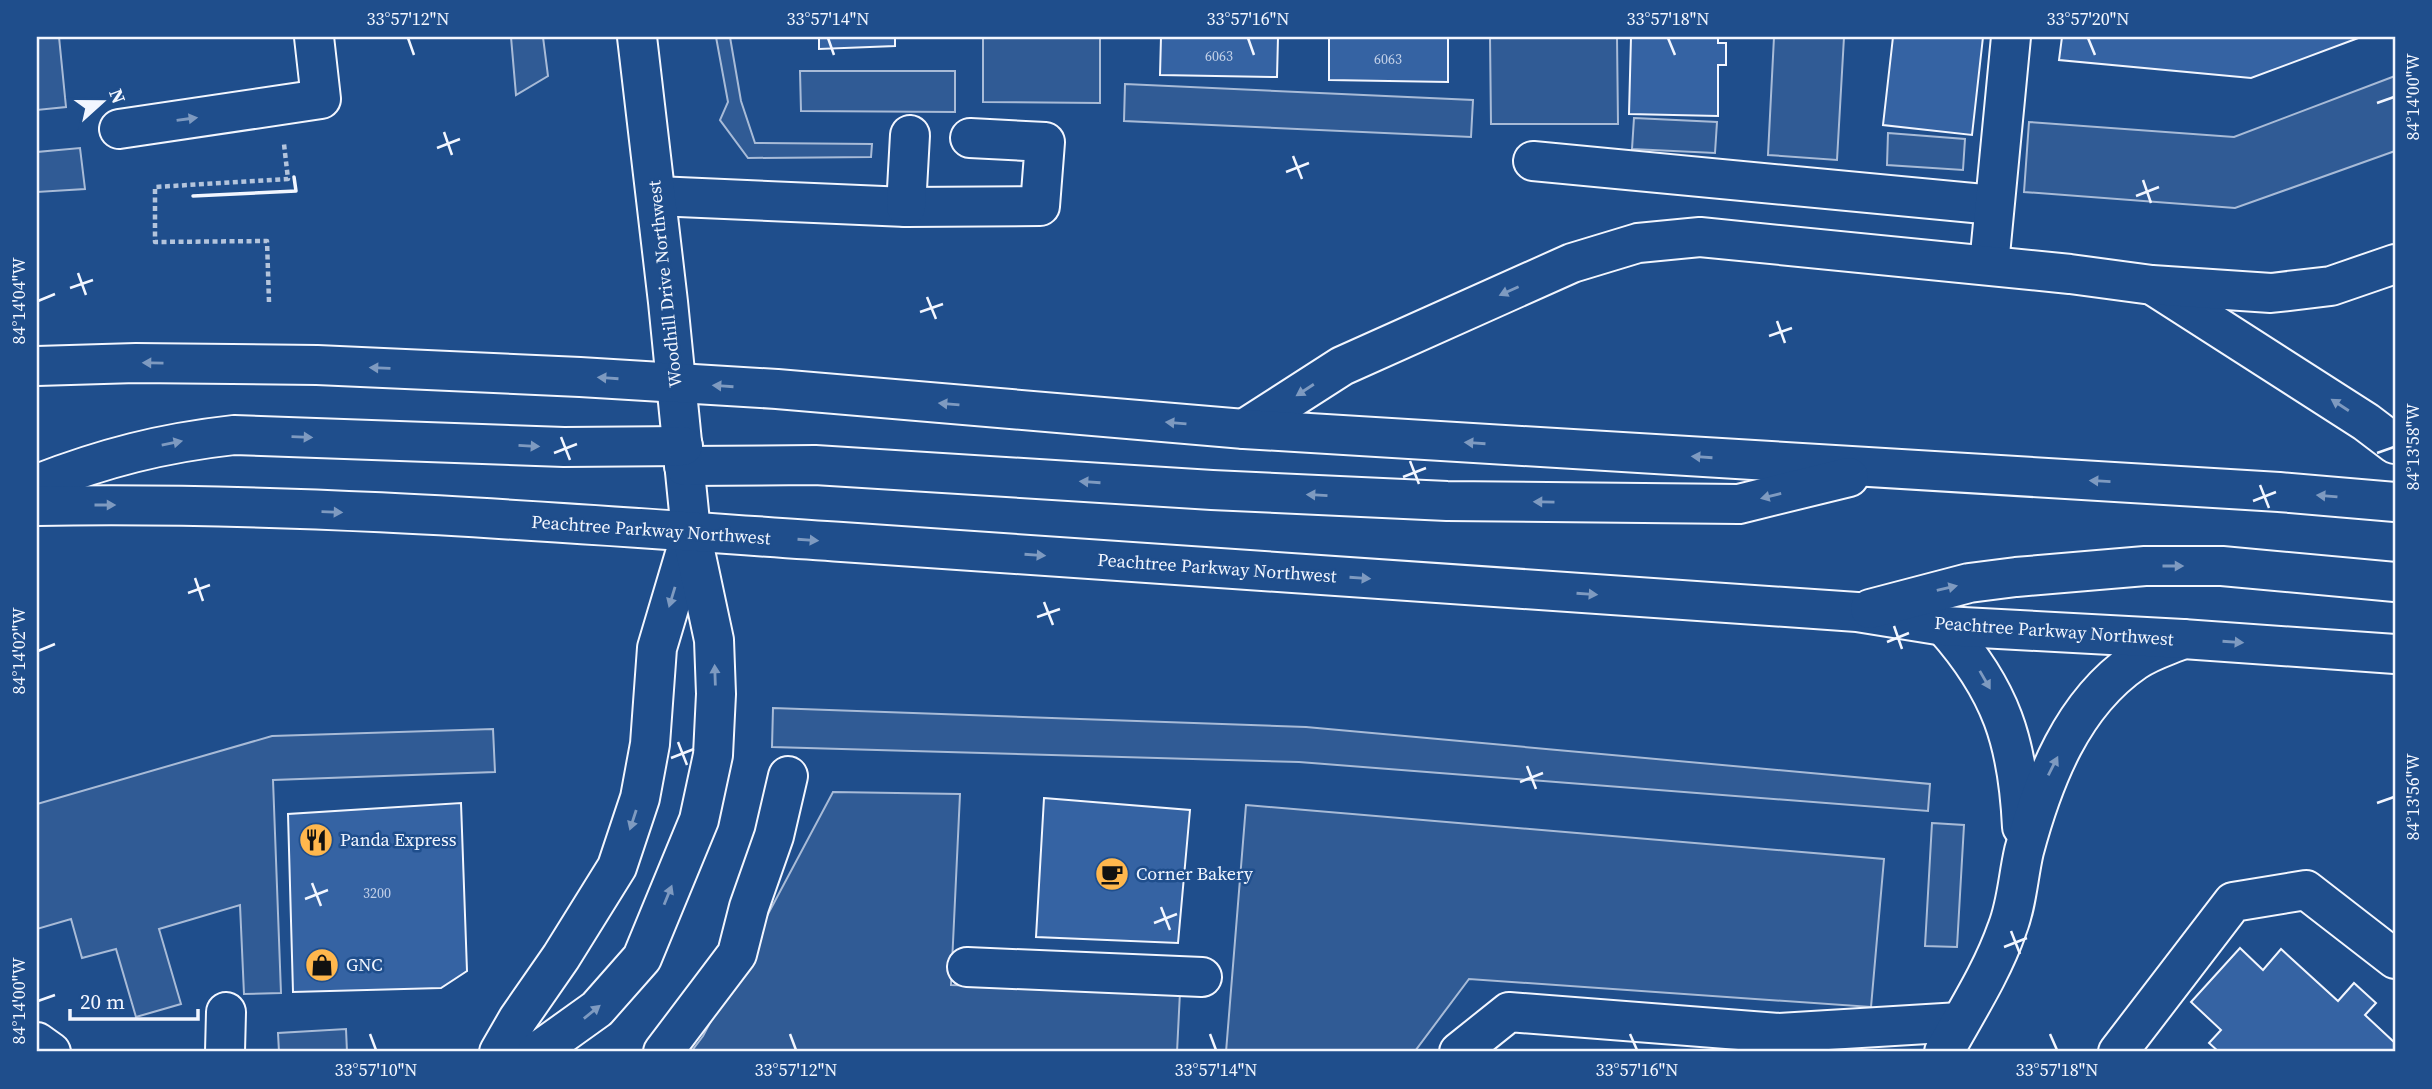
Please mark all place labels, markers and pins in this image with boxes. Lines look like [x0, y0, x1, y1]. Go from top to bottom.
restaurant icon: Panda Express [297, 821, 335, 859]
place label: Panda Express [340, 827, 457, 852]
cafe icon: Corner Bakery [1093, 855, 1131, 893]
place label: Corner Bakery [1136, 861, 1254, 886]
shop icon: GNC [303, 946, 341, 984]
place label: GNC [346, 952, 383, 977]

